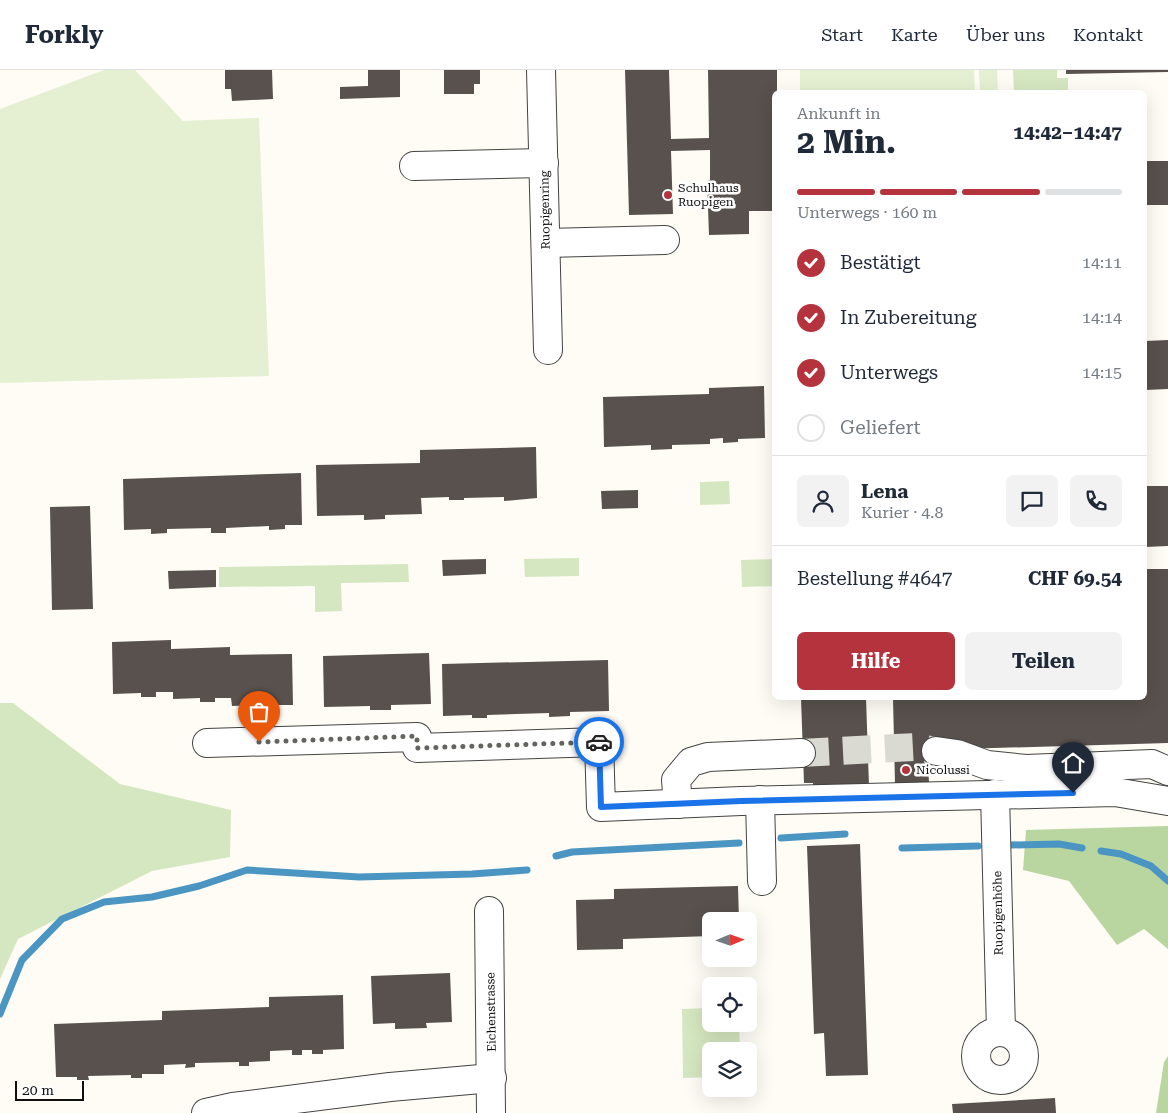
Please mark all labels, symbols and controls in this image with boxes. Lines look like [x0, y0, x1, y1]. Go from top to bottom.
text: Forkly [25, 21, 104, 49]
text: Start [821, 24, 863, 45]
text: Karte [891, 24, 938, 45]
text: Über uns [966, 24, 1045, 45]
text: Kontakt [1073, 24, 1143, 45]
text: Ankunft in [797, 104, 881, 123]
text: 14:42–14:47 [1013, 121, 1122, 144]
text: 2 Min. [797, 123, 896, 161]
street label: Ruopigenring [537, 170, 553, 250]
place label: Schulhaus Ruopigen [678, 181, 739, 209]
marker: Schulhaus Ruopigen [662, 189, 674, 201]
text: Unterwegs · 160 m [797, 203, 937, 222]
icon: check [797, 249, 825, 277]
text: Bestätigt [840, 251, 921, 274]
text: 14:11 [1082, 253, 1122, 272]
icon: check [797, 304, 825, 332]
text: In Zubereitung [840, 306, 977, 329]
text: 14:14 [1082, 308, 1122, 327]
icon: check [797, 359, 825, 387]
text: Unterwegs [840, 361, 938, 384]
text: 14:15 [1082, 363, 1122, 382]
text: Geliefert [840, 416, 921, 439]
button: person [797, 475, 849, 527]
button: chat [1006, 475, 1058, 527]
button: phone [1070, 475, 1122, 527]
text: Lena [861, 480, 908, 503]
text: Kurier · 4.8 [861, 503, 943, 522]
text: Bestellung #4647 [797, 567, 952, 590]
text: CHF 69.54 [1028, 567, 1122, 590]
button: Hilfe [797, 632, 955, 690]
button: Teilen [965, 632, 1122, 690]
pin [238, 691, 280, 742]
icon: bag [245, 698, 273, 726]
courier [574, 717, 624, 767]
icon: car [585, 728, 613, 756]
pin [1052, 742, 1094, 793]
icon: home [1059, 749, 1087, 777]
place label: Nicolussi [916, 763, 970, 777]
marker: Nicolussi [900, 764, 912, 776]
street label: Ruopigenhöhe [990, 870, 1006, 955]
north arrow [702, 912, 758, 968]
map controls [702, 912, 757, 1097]
street label: Eichenstrasse [483, 972, 499, 1052]
button: locate [702, 977, 757, 1032]
button: layers [702, 1042, 757, 1097]
scale bar [15, 1078, 84, 1101]
text: 20 m [22, 1082, 54, 1098]

